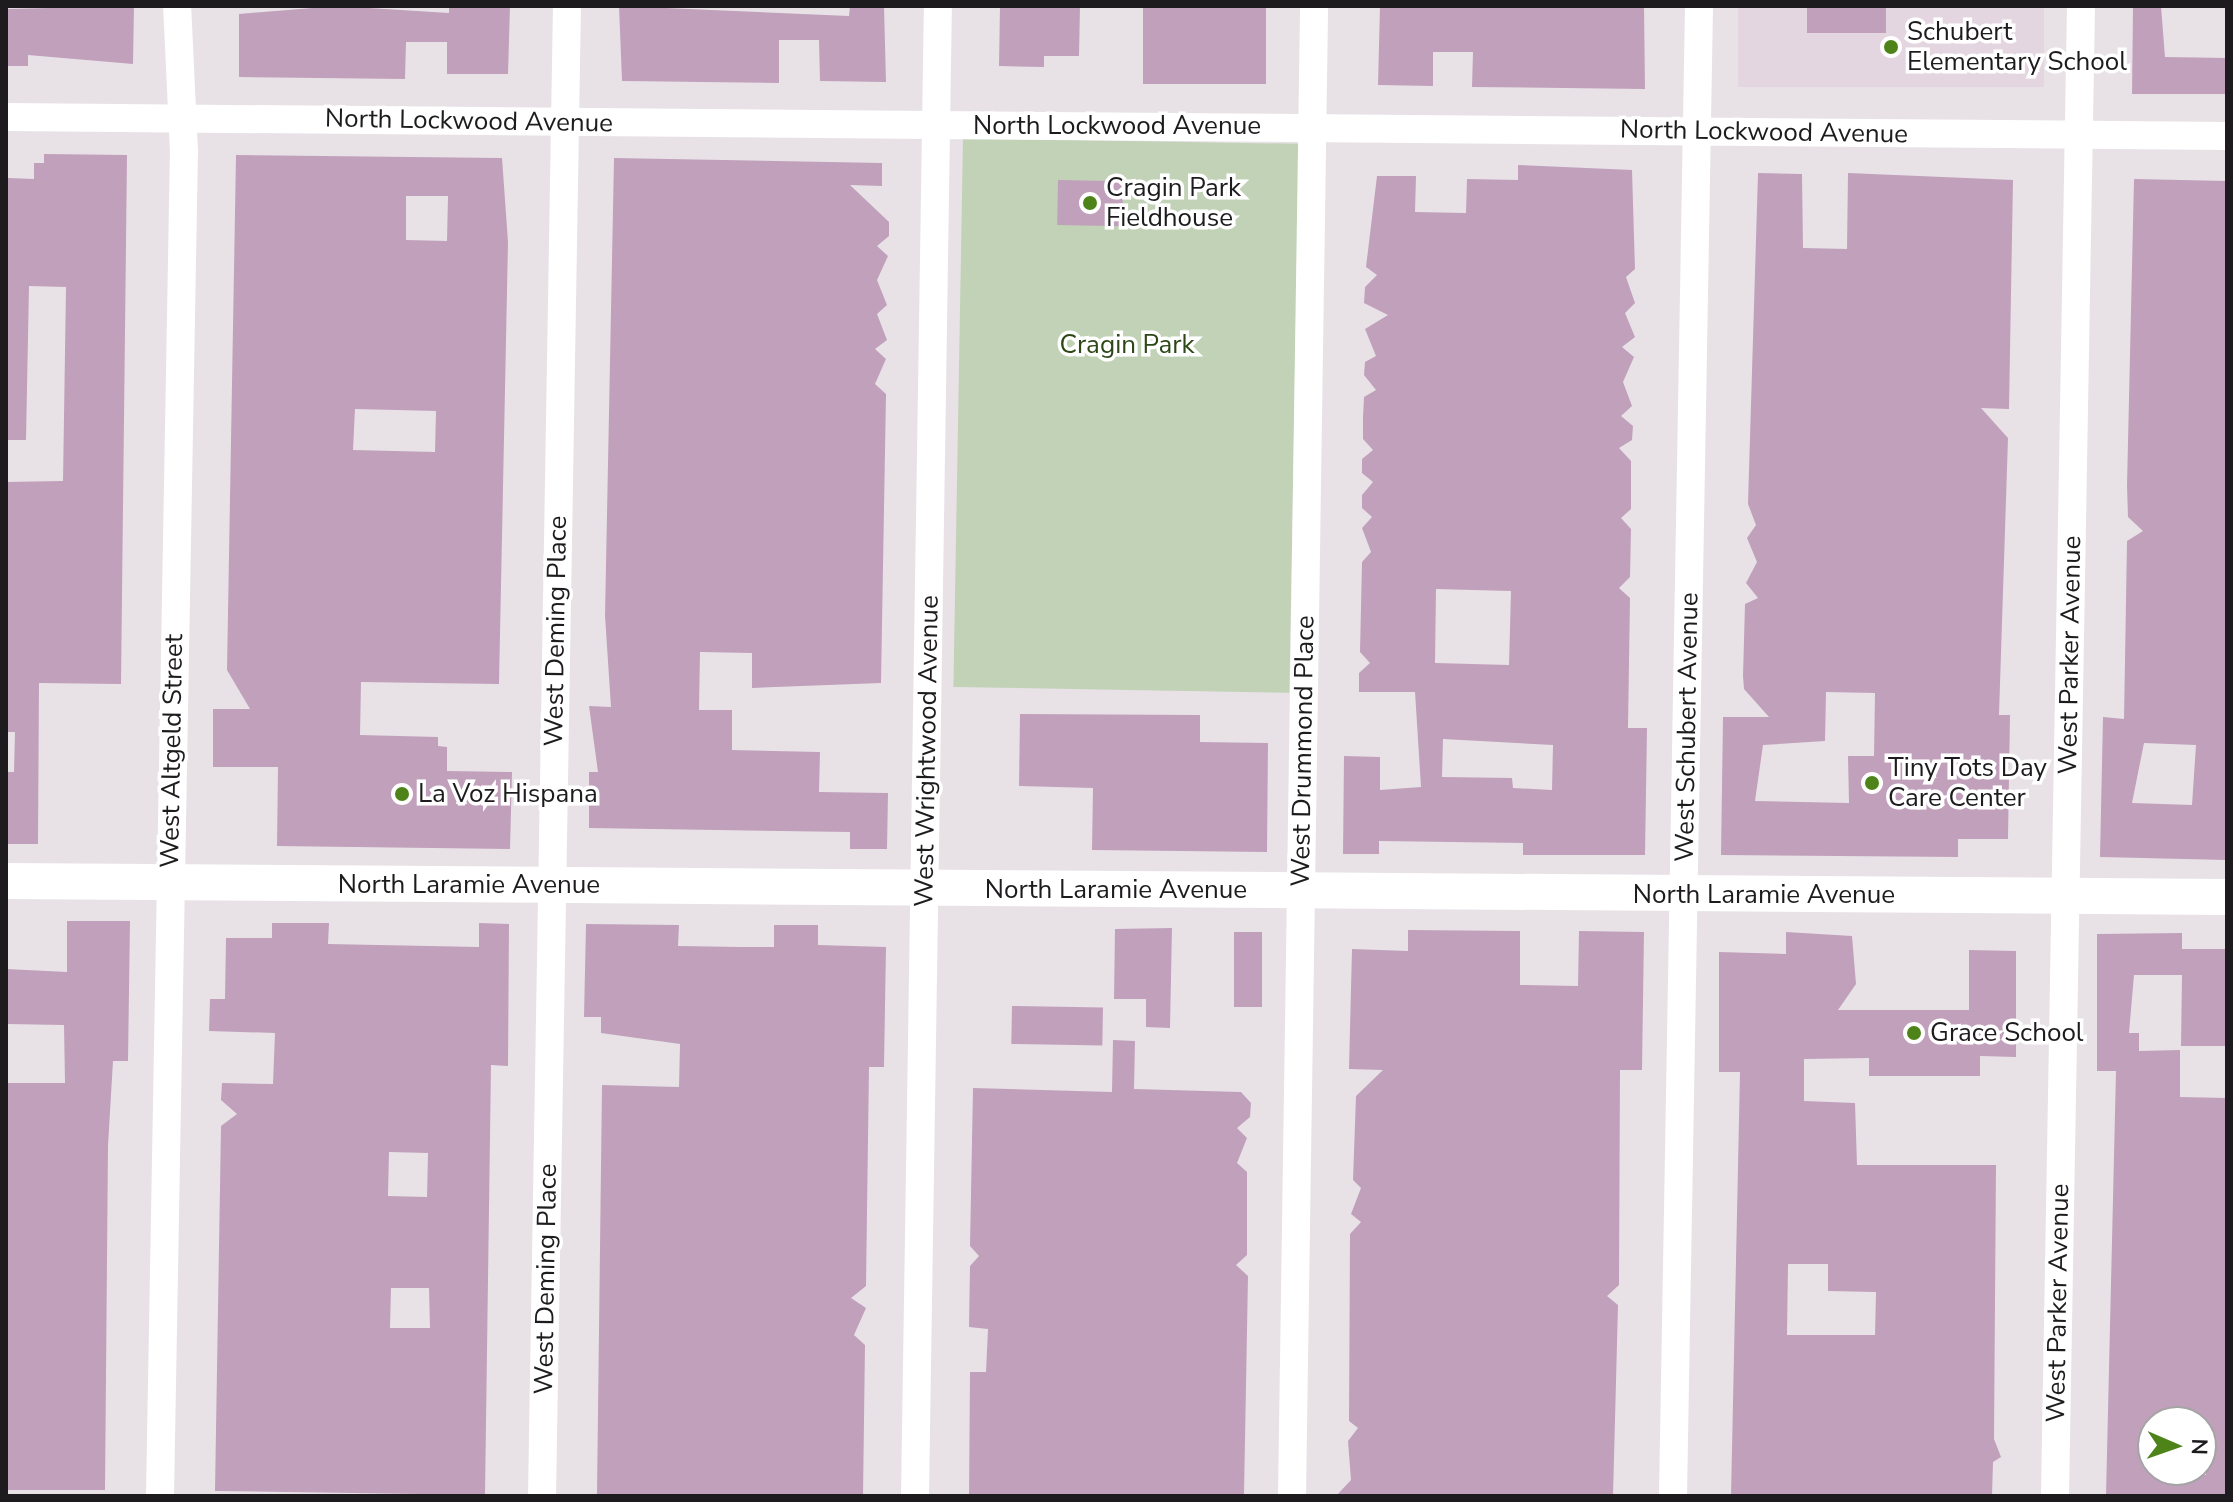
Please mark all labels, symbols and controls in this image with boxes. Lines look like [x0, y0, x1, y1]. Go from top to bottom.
place label: Schubert Elementary School [1907, 16, 2127, 78]
marker: Schubert Elementary School [1882, 38, 1900, 56]
street label: North Lockwood Avenue [325, 103, 613, 139]
street label: North Lockwood Avenue [973, 110, 1261, 142]
street label: North Lockwood Avenue [1620, 114, 1908, 150]
place label: Cragin Park Fieldhouse [1106, 172, 1241, 234]
marker: Cragin Park Fieldhouse [1081, 194, 1099, 212]
park label: Cragin Park [1059, 329, 1195, 361]
street label: West Deming Place [538, 515, 574, 747]
street label: West Parker Avenue [2052, 535, 2088, 775]
street label: West Schubert Avenue [1669, 592, 1705, 862]
street label: West Wrightwood Avenue [909, 595, 945, 907]
street label: West Drummond Place [1285, 615, 1321, 887]
street label: West Altgeld Street [154, 634, 190, 868]
place label: Tiny Tots Day Care Center [1888, 752, 2047, 814]
marker: Tiny Tots Day Care Center [1863, 774, 1881, 792]
place label: La Voz Hispana [418, 778, 598, 810]
marker: La Voz Hispana [393, 785, 411, 803]
street label: North Laramie Avenue [338, 869, 600, 901]
street label: North Laramie Avenue [985, 874, 1247, 906]
street label: North Laramie Avenue [1633, 879, 1895, 911]
place label: Grace School [1930, 1017, 2084, 1049]
marker: Grace School [1905, 1024, 1923, 1042]
street label: West Deming Place [528, 1163, 564, 1395]
street label: West Parker Avenue [2040, 1183, 2076, 1423]
north arrow [2137, 1406, 2217, 1486]
text: N [2184, 1438, 2214, 1456]

